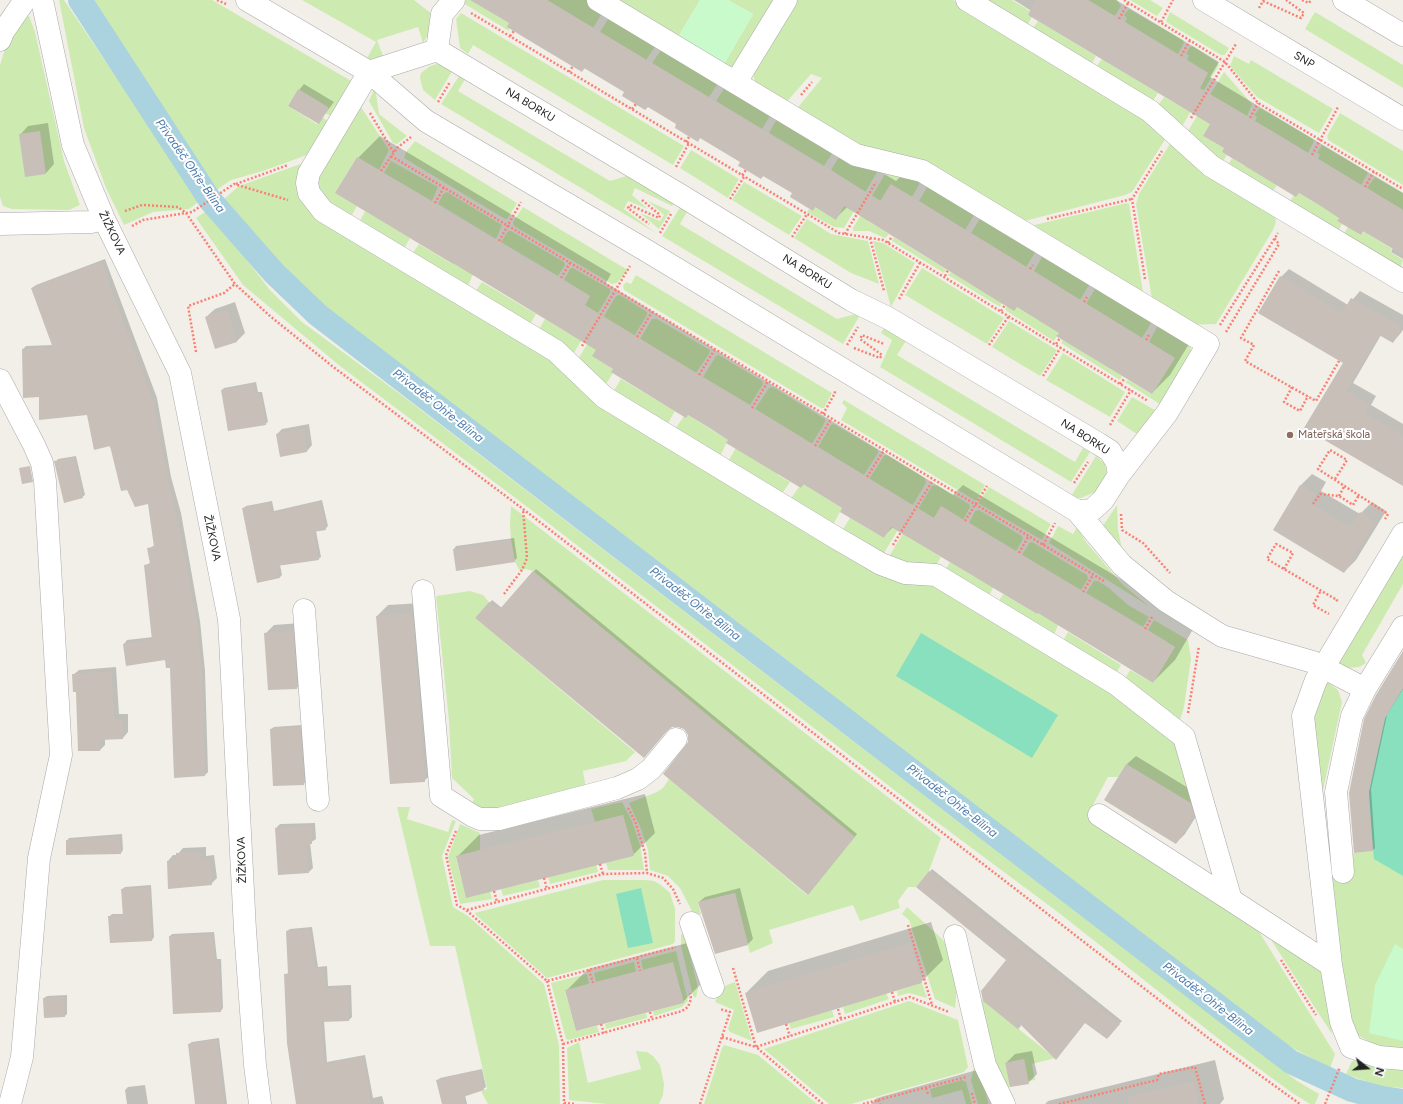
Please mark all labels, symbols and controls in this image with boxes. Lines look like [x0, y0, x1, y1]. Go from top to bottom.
street label: SNP [1291, 49, 1317, 71]
street label: NA BORKU [503, 85, 557, 125]
water label: Přivaděč Ohře-Bílina [152, 116, 228, 216]
street label: ŽIŽKOVA [96, 209, 128, 257]
street label: NA BORKU [780, 252, 834, 292]
water label: Přivaděč Ohře-Bílina [390, 366, 486, 446]
street label: NA BORKU [1058, 416, 1112, 458]
place label: Mateřská škola [1298, 428, 1370, 442]
marker: Mateřská škola [1285, 430, 1295, 440]
street label: ŽIŽKOVA [201, 514, 223, 562]
water label: Přivaděč Ohře-Bílina [647, 564, 743, 644]
water label: Přivaděč Ohře-Bílina [904, 761, 1000, 841]
street label: ŽIŽKOVA [235, 836, 249, 884]
water label: Přivaděč Ohře-Bílina [1160, 959, 1256, 1039]
north arrow [1347, 1048, 1387, 1088]
text: N [1371, 1066, 1386, 1078]

